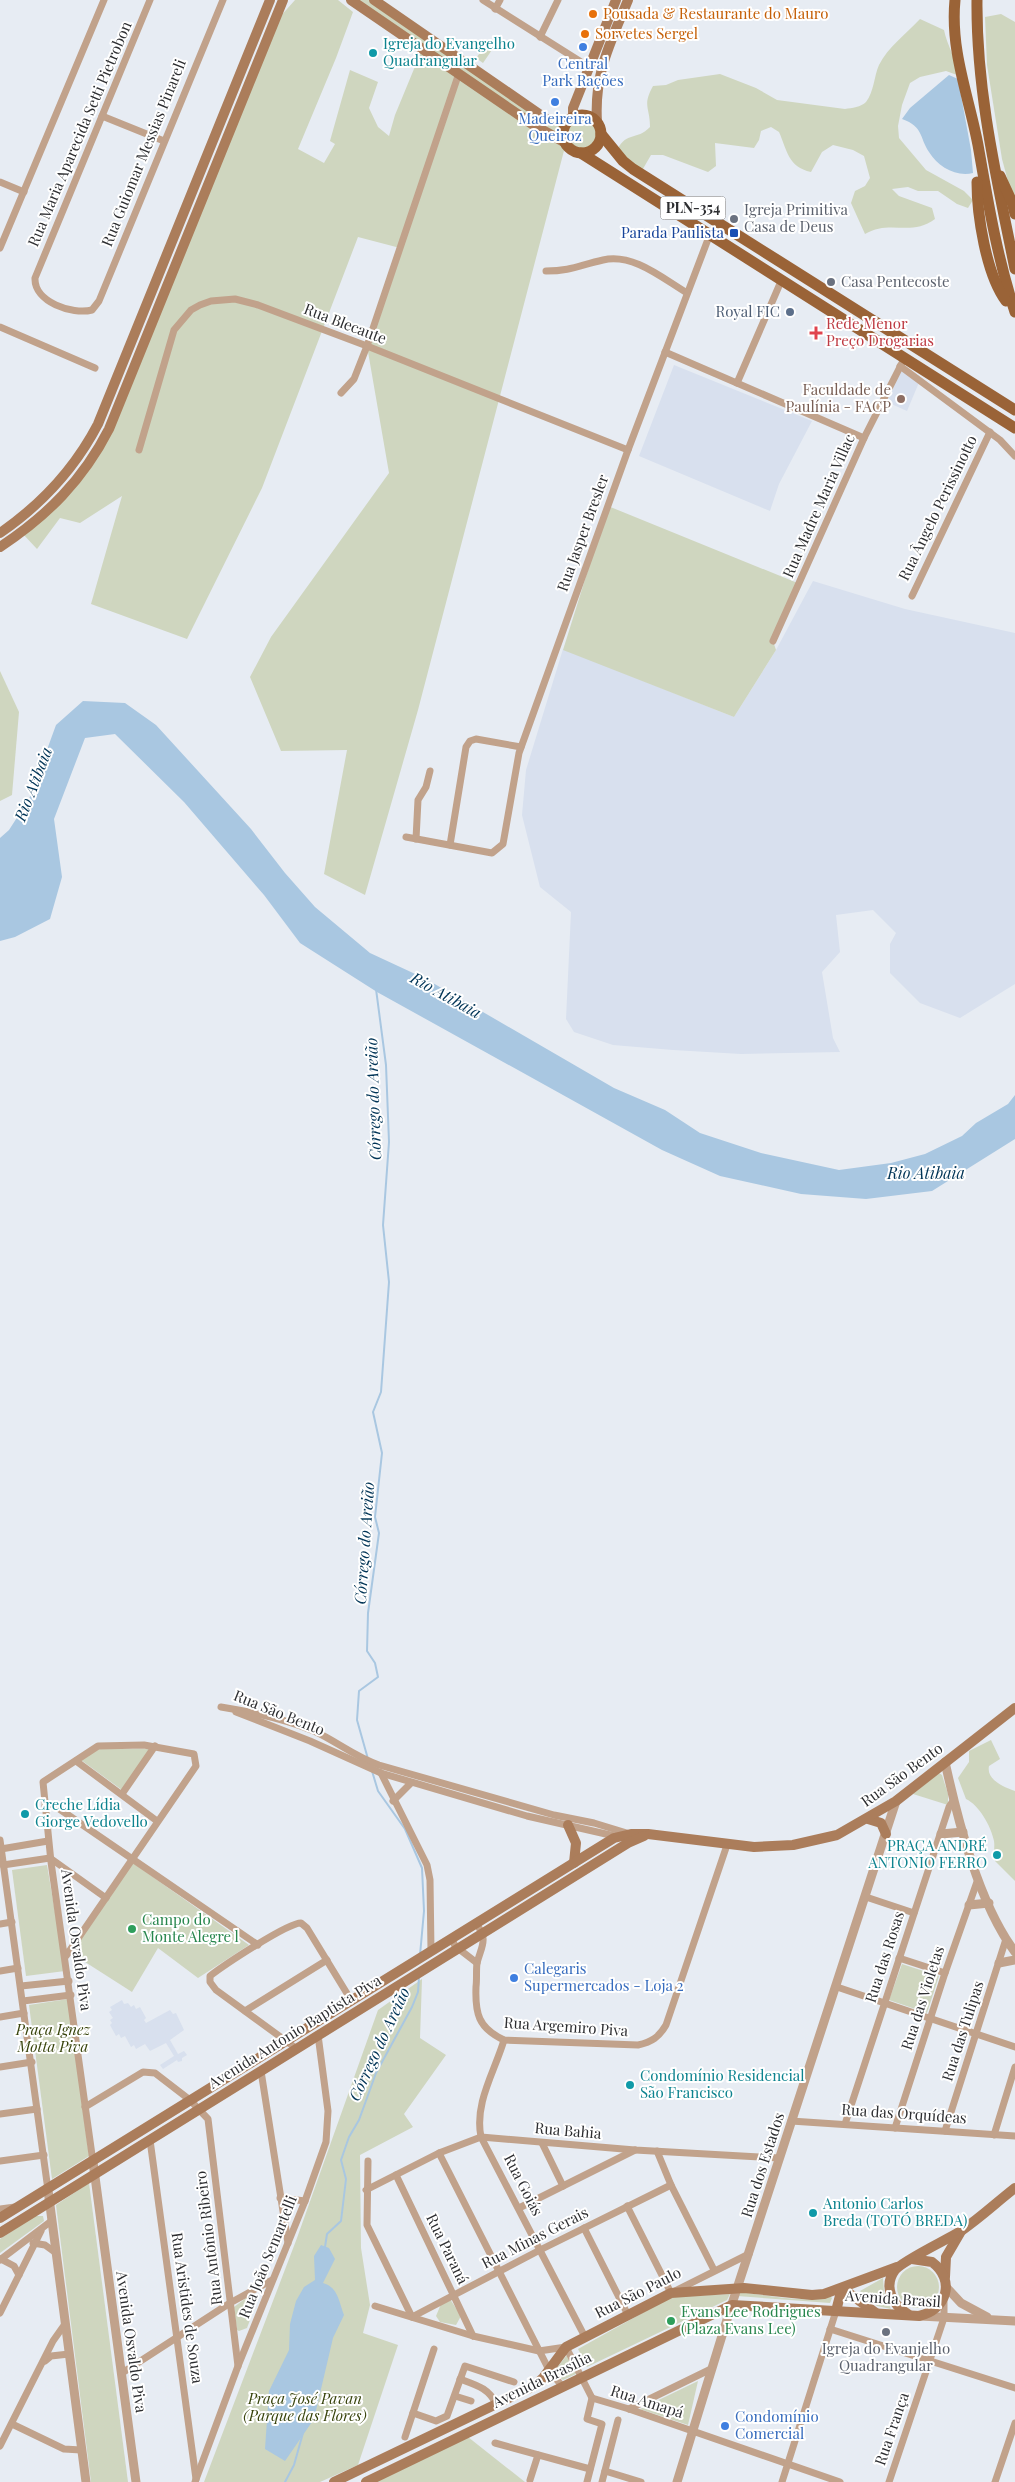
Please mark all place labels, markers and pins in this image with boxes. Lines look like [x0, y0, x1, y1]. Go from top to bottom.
place label: Pousada & Restaurante do Mauro [603, 3, 828, 23]
marker: Pousada & Restaurante do Mauro [587, 8, 599, 20]
place label: Sorvetes Sergel [595, 23, 698, 43]
marker: Sorvetes Sergel [579, 28, 591, 40]
place label: Igreja do Evangelho Quadrangular [383, 33, 515, 70]
marker: Central Park Rações [577, 41, 589, 53]
marker: Igreja do Evangelho Quadrangular [367, 47, 379, 59]
place label: Central Park Rações [542, 53, 624, 90]
marker: Madeireira Queiroz [549, 96, 561, 108]
place label: Madeireira Queiroz [518, 108, 592, 145]
place label: Igreja Primitiva Casa de Deus [744, 199, 848, 236]
marker: Igreja Primitiva Casa de Deus [728, 213, 740, 225]
place label: Parada Paulista [621, 222, 725, 242]
marker: Parada Paulista [728, 227, 740, 239]
place label: Casa Pentecoste [841, 271, 950, 291]
marker: Casa Pentecoste [825, 276, 837, 288]
place label: Royal FIC [715, 301, 780, 321]
marker: Royal FIC [784, 306, 796, 318]
place label: Rede Menor Preço Drogarias [826, 313, 934, 350]
marker: Rede Menor Preço Drogarias [810, 327, 822, 339]
place label: Faculdade de Paulínia - FACP [786, 379, 891, 416]
marker: Faculdade de Paulínia - FACP [895, 393, 907, 405]
place label: Creche Lídia Giorge Vedovello [35, 1794, 148, 1831]
marker: Creche Lídia Giorge Vedovello [19, 1808, 31, 1820]
place label: PRAÇA ANDRÉ ANTONIO FERRO [867, 1835, 987, 1872]
marker: PRAÇA ANDRÉ ANTONIO FERRO [991, 1849, 1003, 1861]
place label: Campo do Monte Alegre l [142, 1909, 239, 1946]
marker: Campo do Monte Alegre l [126, 1923, 138, 1935]
place label: Calegaris Supermercados - Loja 2 [524, 1958, 684, 1995]
marker: Calegaris Supermercados - Loja 2 [508, 1972, 520, 1984]
place label: Condomínio Residencial São Francisco [640, 2065, 805, 2102]
marker: Condomínio Residencial São Francisco [624, 2079, 636, 2091]
place label: Antonio Carlos Breda (TOTÓ BREDA) [822, 2193, 967, 2230]
marker: Antonio Carlos Breda (TOTÓ BREDA) [807, 2207, 819, 2219]
place label: Evans Lee Rodrigues (Plaza Evans Lee) [681, 2301, 821, 2338]
marker: Evans Lee Rodrigues (Plaza Evans Lee) [665, 2315, 677, 2327]
marker: Igreja do Evanjelho Quadrangular [880, 2326, 892, 2338]
place label: Igreja do Evanjelho Quadrangular [822, 2338, 950, 2375]
place label: Condomínio Comercial [735, 2406, 819, 2443]
marker: Condomínio Comercial [719, 2420, 731, 2432]

